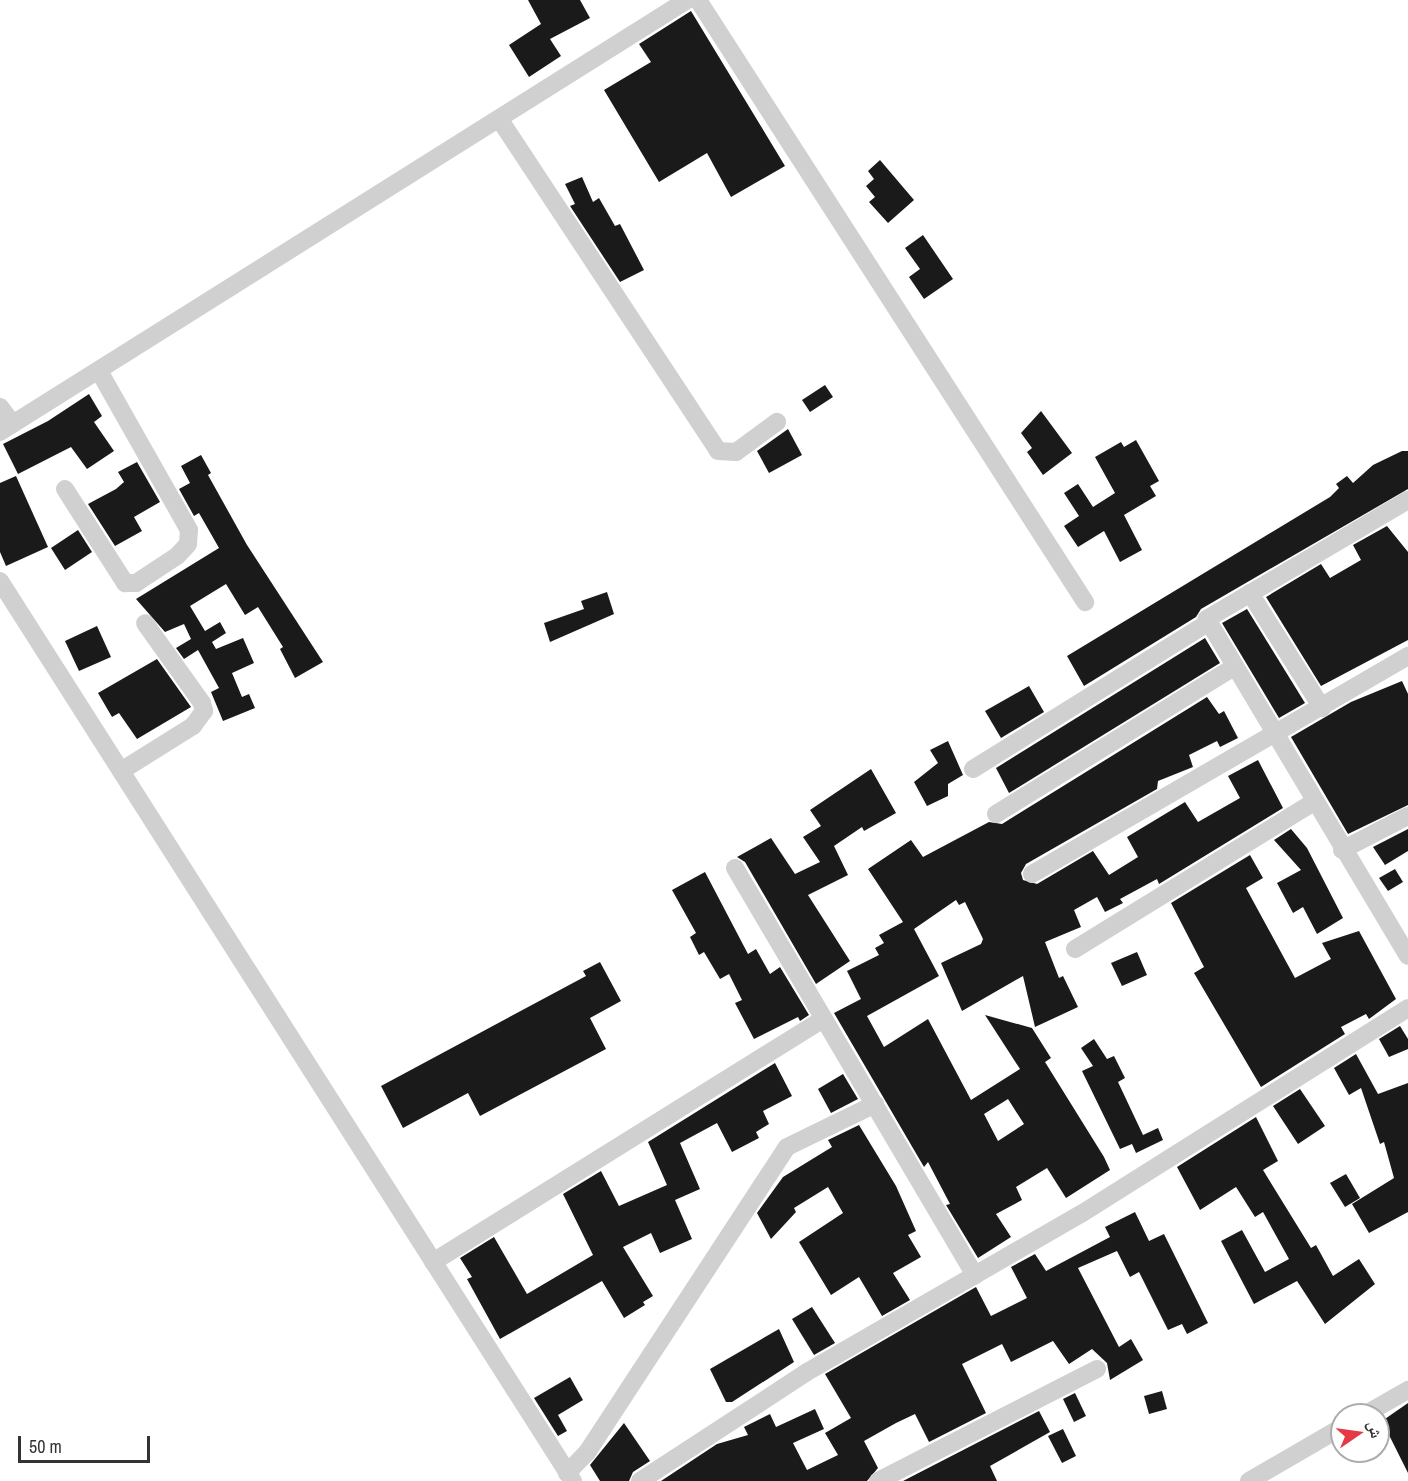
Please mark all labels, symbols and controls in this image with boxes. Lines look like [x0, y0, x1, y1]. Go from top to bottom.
north arrow [1330, 1403, 1390, 1463]
text: ش [1363, 1419, 1388, 1440]
scale bar [21, 1424, 153, 1462]
text: 50 m [29, 1434, 62, 1459]

